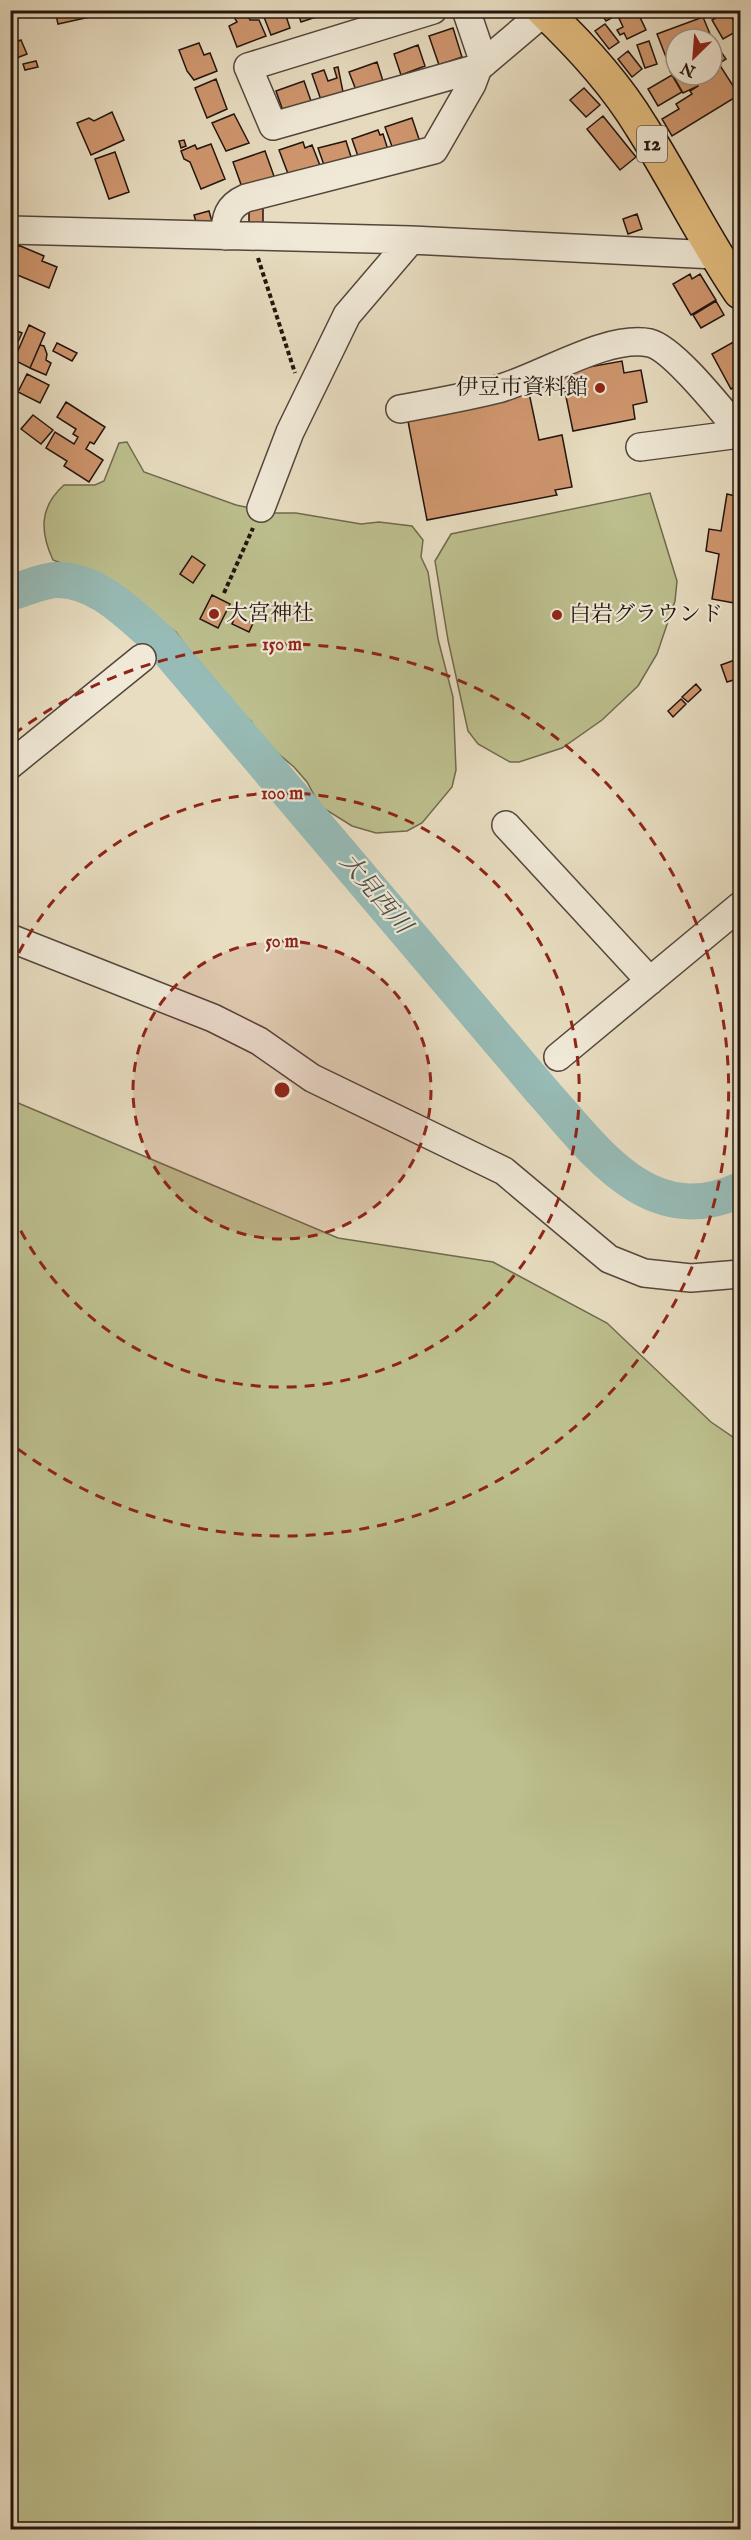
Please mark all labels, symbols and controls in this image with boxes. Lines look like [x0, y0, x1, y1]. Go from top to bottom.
north arrow [664, 27, 724, 87]
text: N [678, 57, 700, 81]
road number: 12 [637, 126, 667, 162]
place label: 伊豆市資料館 [456, 374, 588, 402]
marker: 伊豆市資料館 [593, 381, 607, 395]
place label: 大宮神社 [226, 600, 314, 628]
place label: 白岩グラウンド [569, 601, 723, 629]
marker: 大宮神社 [207, 607, 221, 621]
marker: 白岩グラウンド [550, 608, 564, 622]
text: 150 m [262, 634, 302, 657]
text: 100 m [261, 783, 303, 806]
water label: 大見西川 [332, 847, 420, 943]
text: 50 m [265, 931, 299, 954]
centre of rings [272, 1080, 292, 1100]

